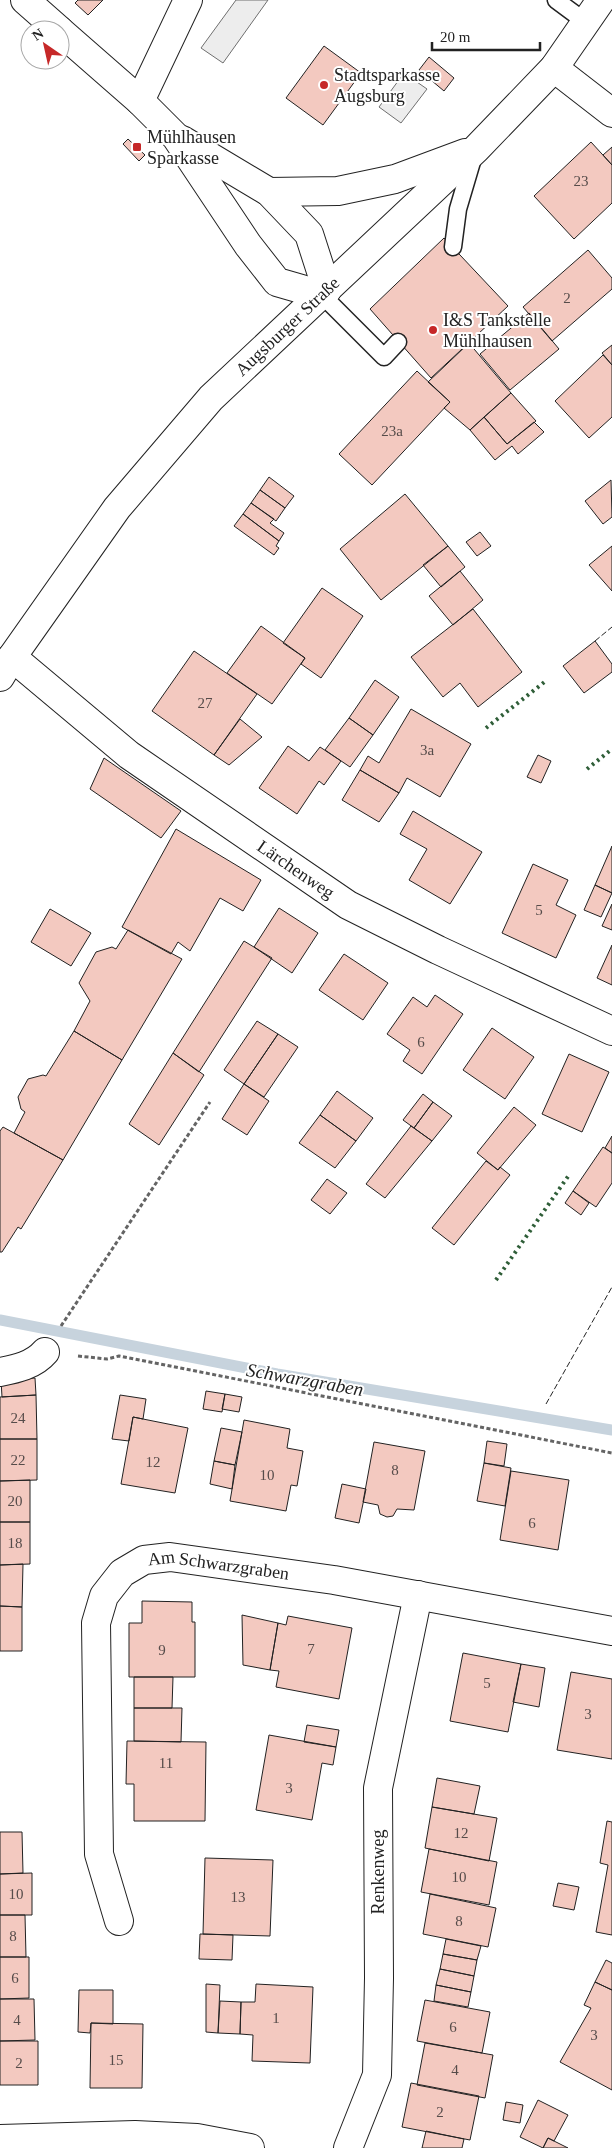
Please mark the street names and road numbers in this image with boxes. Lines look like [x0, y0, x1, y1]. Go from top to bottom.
street label: Augsburger Straße [231, 273, 343, 380]
street label: Lärchenweg [254, 836, 338, 903]
street label: Am Schwarzgraben [147, 1547, 290, 1584]
street label: Renkenweg [368, 1830, 388, 1914]

